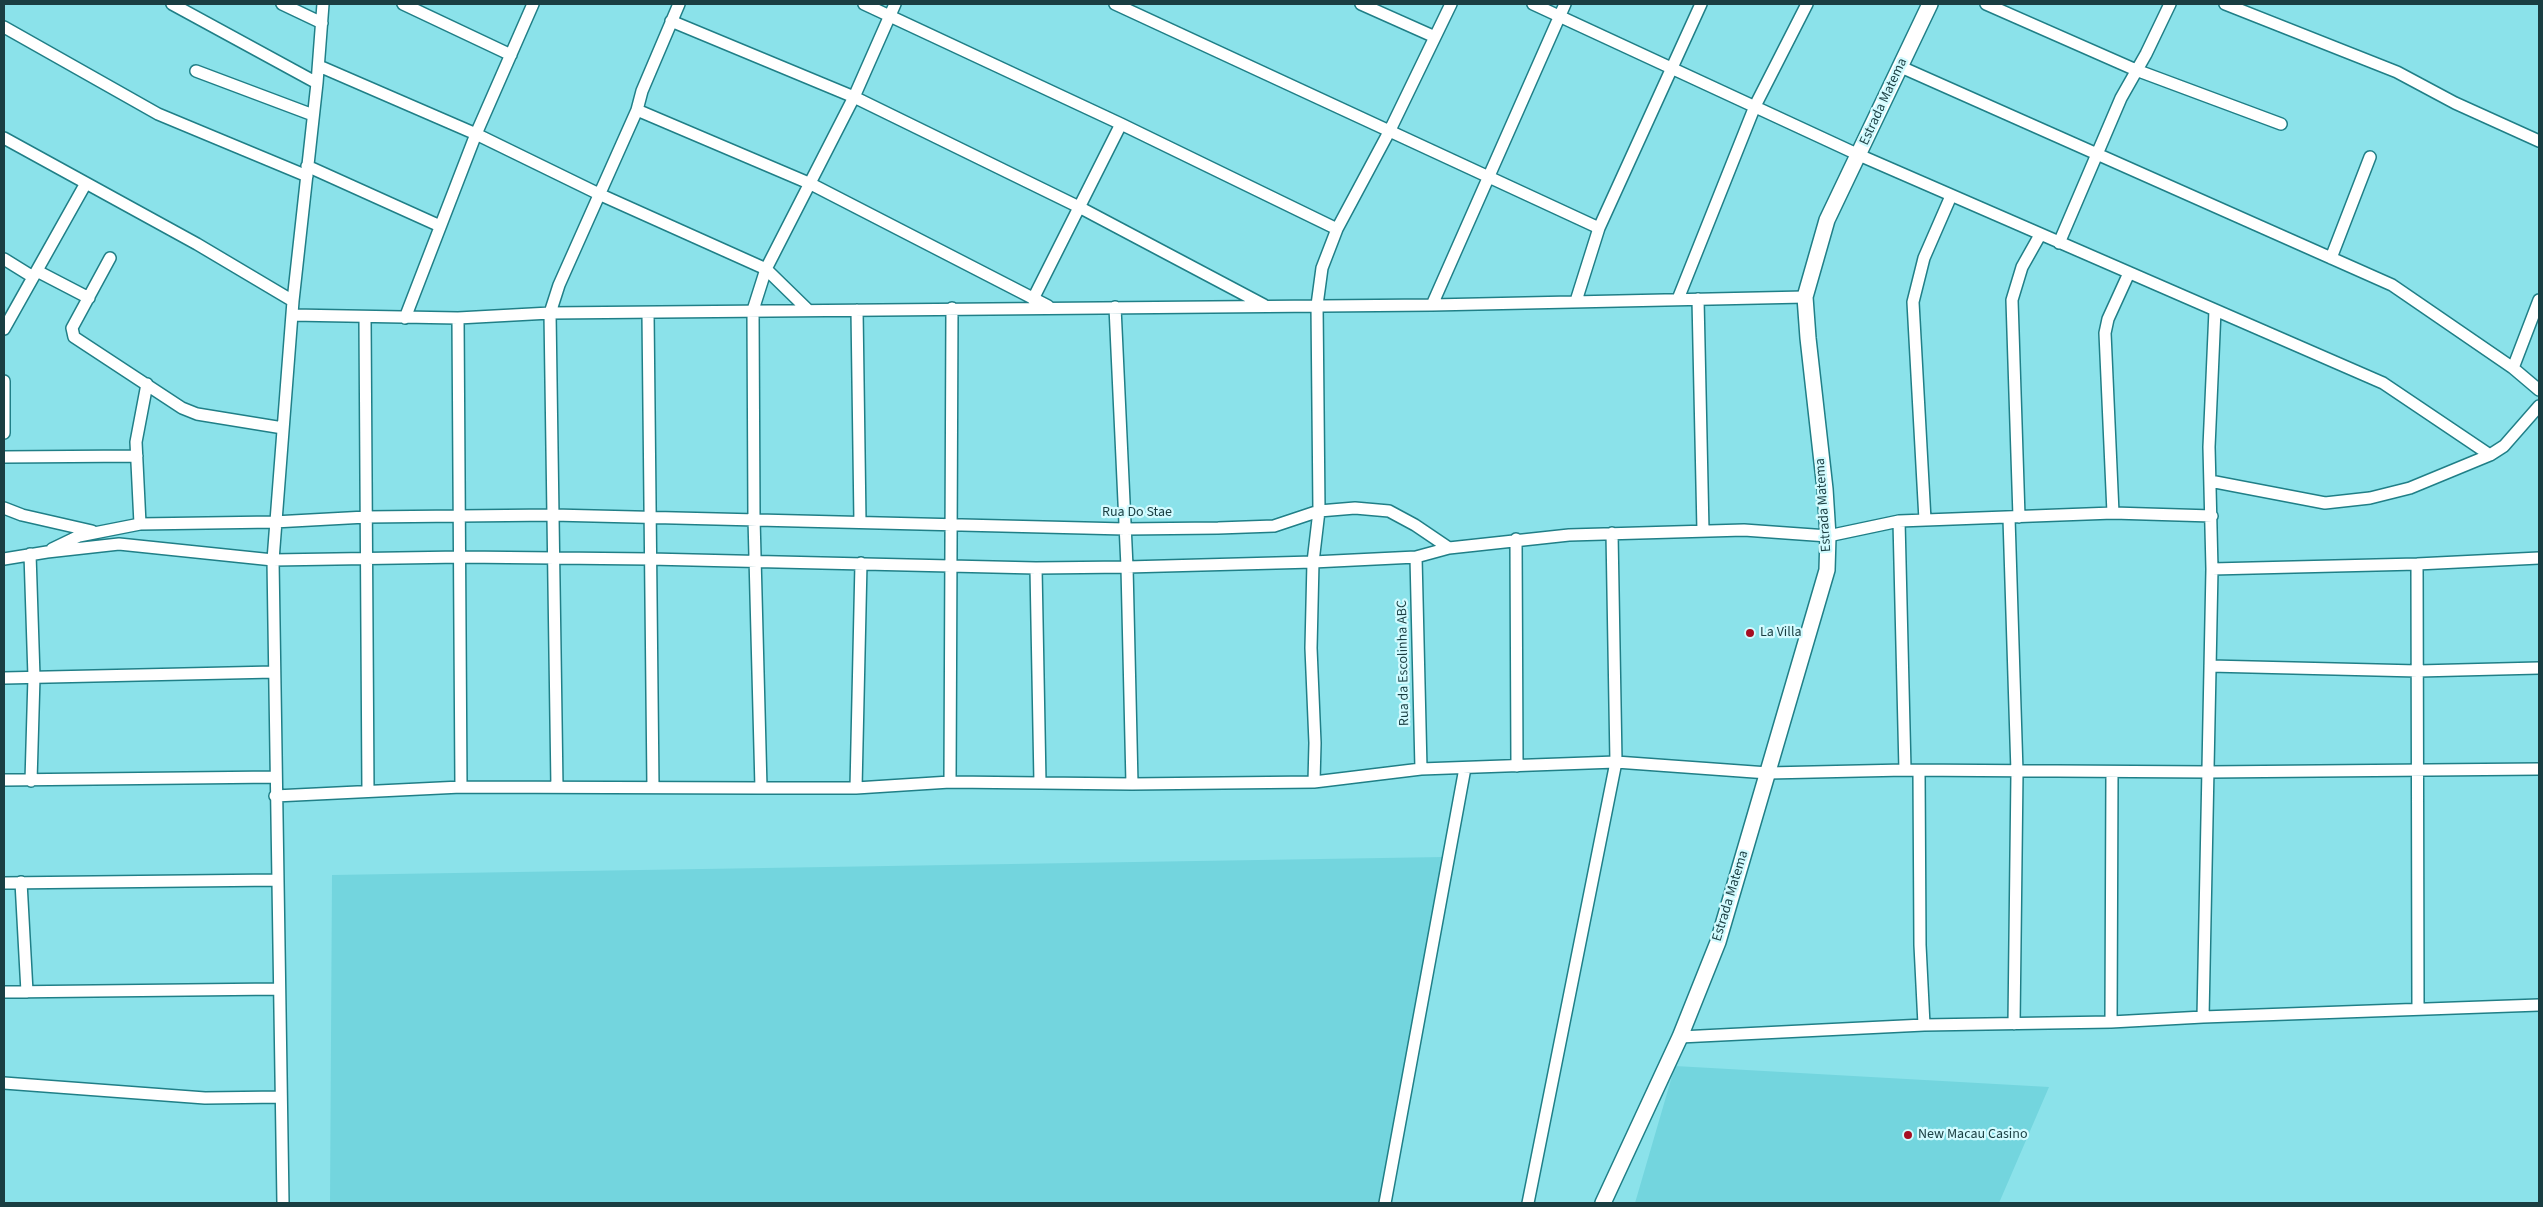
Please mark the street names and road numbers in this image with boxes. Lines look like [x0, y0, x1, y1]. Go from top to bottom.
street label: Estrada Matema [1857, 56, 1911, 148]
street label: Estrada Matema [1812, 457, 1836, 553]
street label: Rua Do Stae [1102, 505, 1172, 521]
street label: Rua da Escolinha ABC [1395, 600, 1413, 726]
street label: Estrada Matema [1709, 849, 1753, 943]

